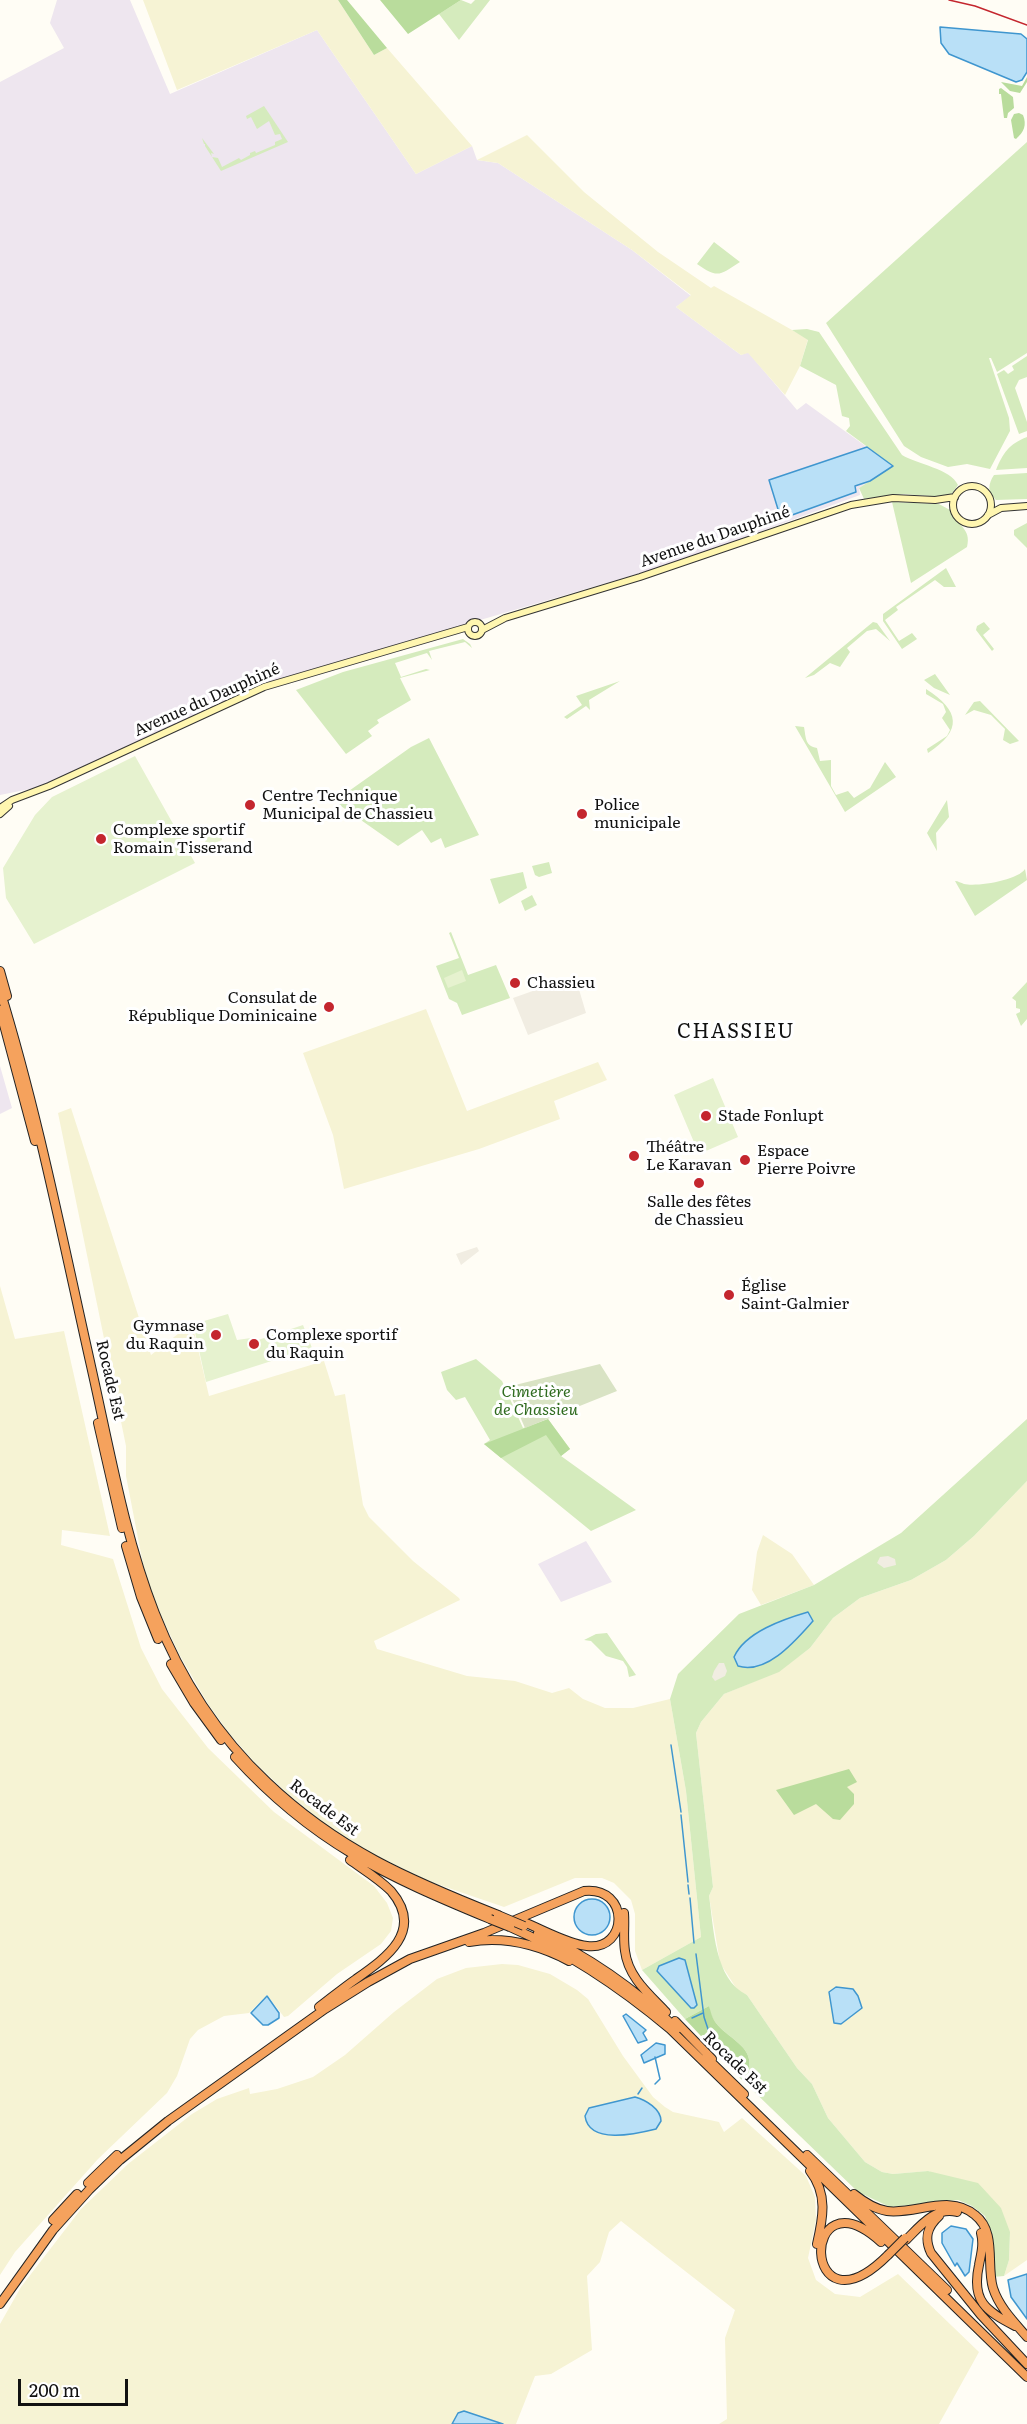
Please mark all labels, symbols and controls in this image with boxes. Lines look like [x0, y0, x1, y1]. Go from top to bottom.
street label: Avenue du Dauphiné [638, 502, 792, 572]
street label: Avenue du Dauphiné [131, 659, 283, 741]
place label: Centre Technique Municipal de Chassieu [262, 786, 433, 824]
place label: Police municipale [594, 795, 680, 833]
marker: Centre Technique Municipal de Chassieu [243, 798, 257, 812]
marker: Police municipale [575, 807, 589, 821]
place label: Complexe sportif Romain Tisserand [113, 820, 253, 858]
marker: Complexe sportif Romain Tisserand [94, 832, 108, 846]
place label: Chassieu [527, 973, 595, 993]
marker: Chassieu [508, 976, 522, 990]
place label: Consulat de République Dominicaine [128, 988, 317, 1026]
marker: Consulat de République Dominicaine [322, 1000, 336, 1014]
district label: CHASSIEU [677, 1020, 795, 1044]
place label: Stade Fonlupt [718, 1106, 824, 1126]
marker: Stade Fonlupt [699, 1109, 713, 1123]
place label: Théâtre Le Karavan [646, 1137, 732, 1175]
place label: Espace Pierre Poivre [757, 1141, 856, 1179]
marker: Théâtre Le Karavan [627, 1149, 641, 1163]
marker: Espace Pierre Poivre [738, 1153, 752, 1167]
marker: Salle des fêtes de Chassieu [692, 1176, 706, 1190]
place label: Salle des fêtes de Chassieu [647, 1192, 751, 1230]
place label: Église Saint-Galmier [741, 1276, 849, 1314]
marker: Église Saint-Galmier [722, 1288, 736, 1302]
place label: Gymnase du Raquin [126, 1316, 204, 1354]
place label: Complexe sportif du Raquin [266, 1325, 397, 1363]
marker: Gymnase du Raquin [209, 1328, 223, 1342]
marker: Complexe sportif du Raquin [247, 1337, 261, 1351]
street label: Rocade Est [91, 1338, 129, 1422]
park label: Cimetière de Chassieu [494, 1382, 578, 1420]
street label: Rocade Est [286, 1776, 362, 1840]
street label: Rocade Est [699, 2028, 771, 2098]
scale bar [21, 2367, 130, 2405]
text: 200 m [29, 2376, 80, 2403]

